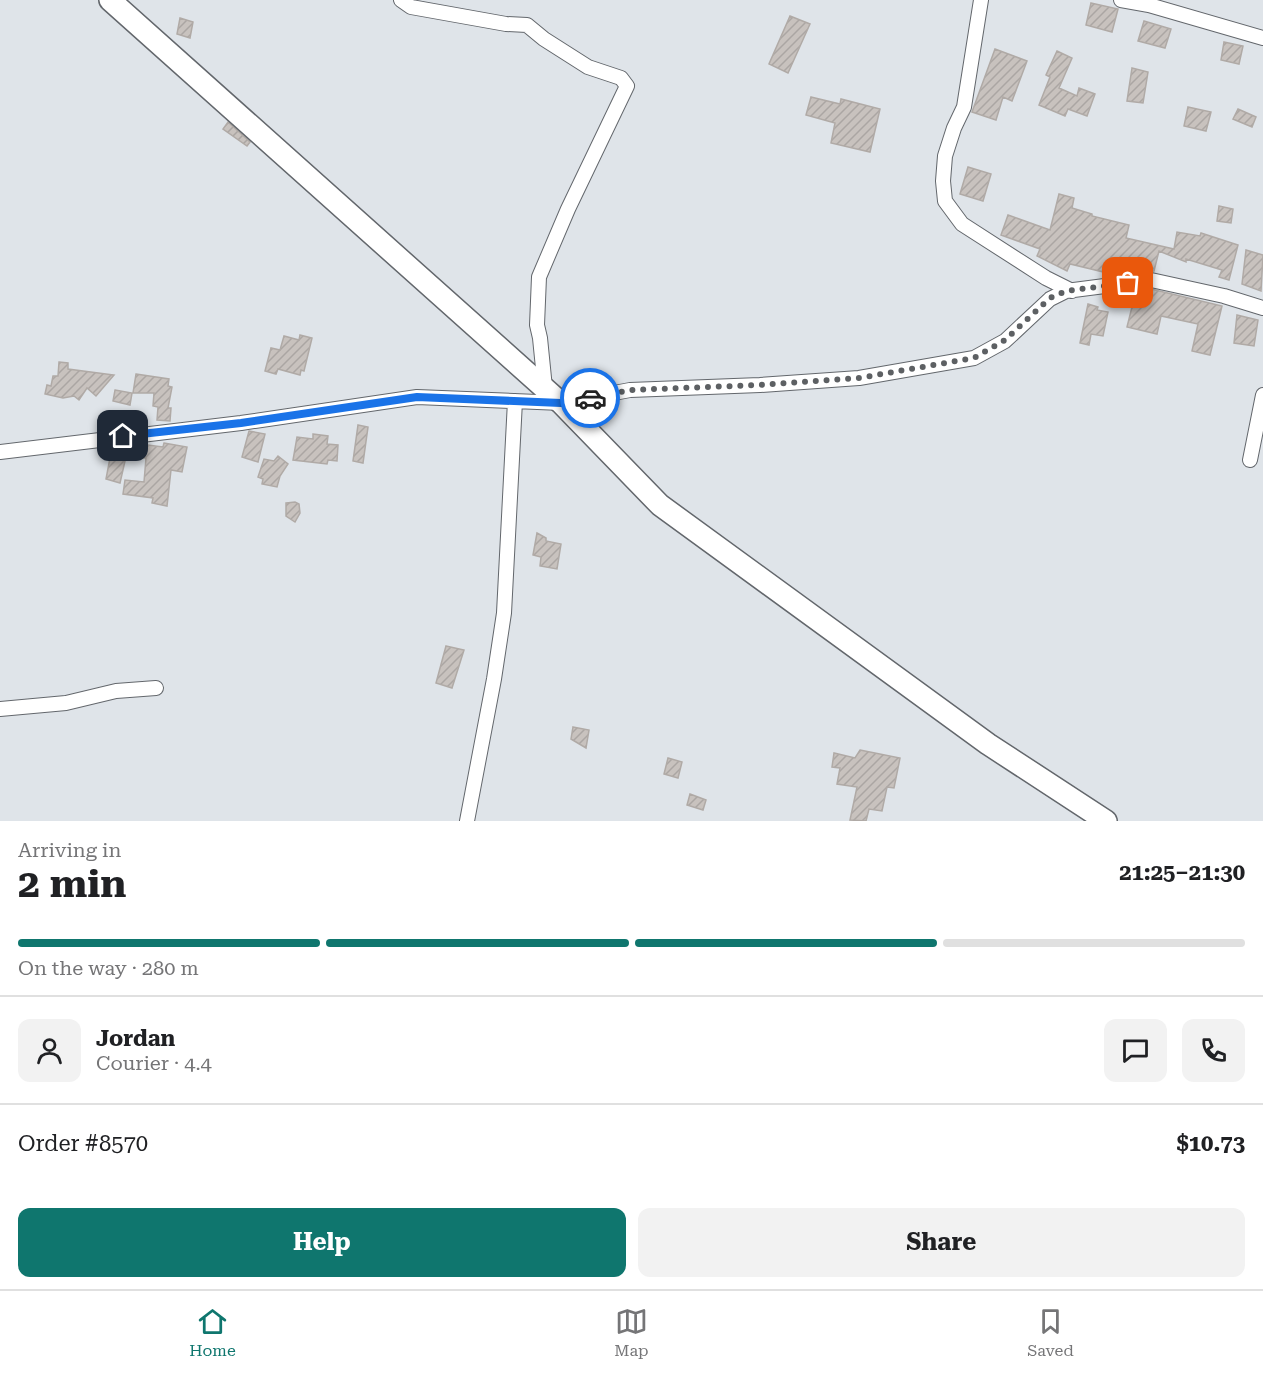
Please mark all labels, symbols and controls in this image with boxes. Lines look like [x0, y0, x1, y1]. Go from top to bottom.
pin [1102, 257, 1153, 308]
icon: bag [1111, 266, 1144, 299]
courier [560, 368, 620, 428]
icon: car [574, 382, 607, 415]
pin [97, 410, 148, 461]
icon: home [106, 419, 139, 452]
text: Arriving in [18, 838, 121, 862]
text: 21:25–21:30 [1119, 860, 1245, 885]
text: 2 min [18, 861, 126, 907]
text: On the way · 280 m [18, 956, 199, 980]
button: person [18, 1019, 81, 1082]
button: chat [1104, 1019, 1167, 1082]
button: phone [1182, 1019, 1245, 1082]
text: Jordan [96, 1026, 175, 1051]
text: Courier · 4.4 [96, 1051, 212, 1075]
text: Order #8570 [18, 1131, 148, 1156]
text: $10.73 [1176, 1131, 1245, 1156]
button: Help [18, 1208, 626, 1277]
button: Share [638, 1208, 1245, 1277]
tab: Home [189, 1305, 236, 1360]
tab: Map [614, 1305, 649, 1360]
tab: Saved [1027, 1305, 1074, 1360]

